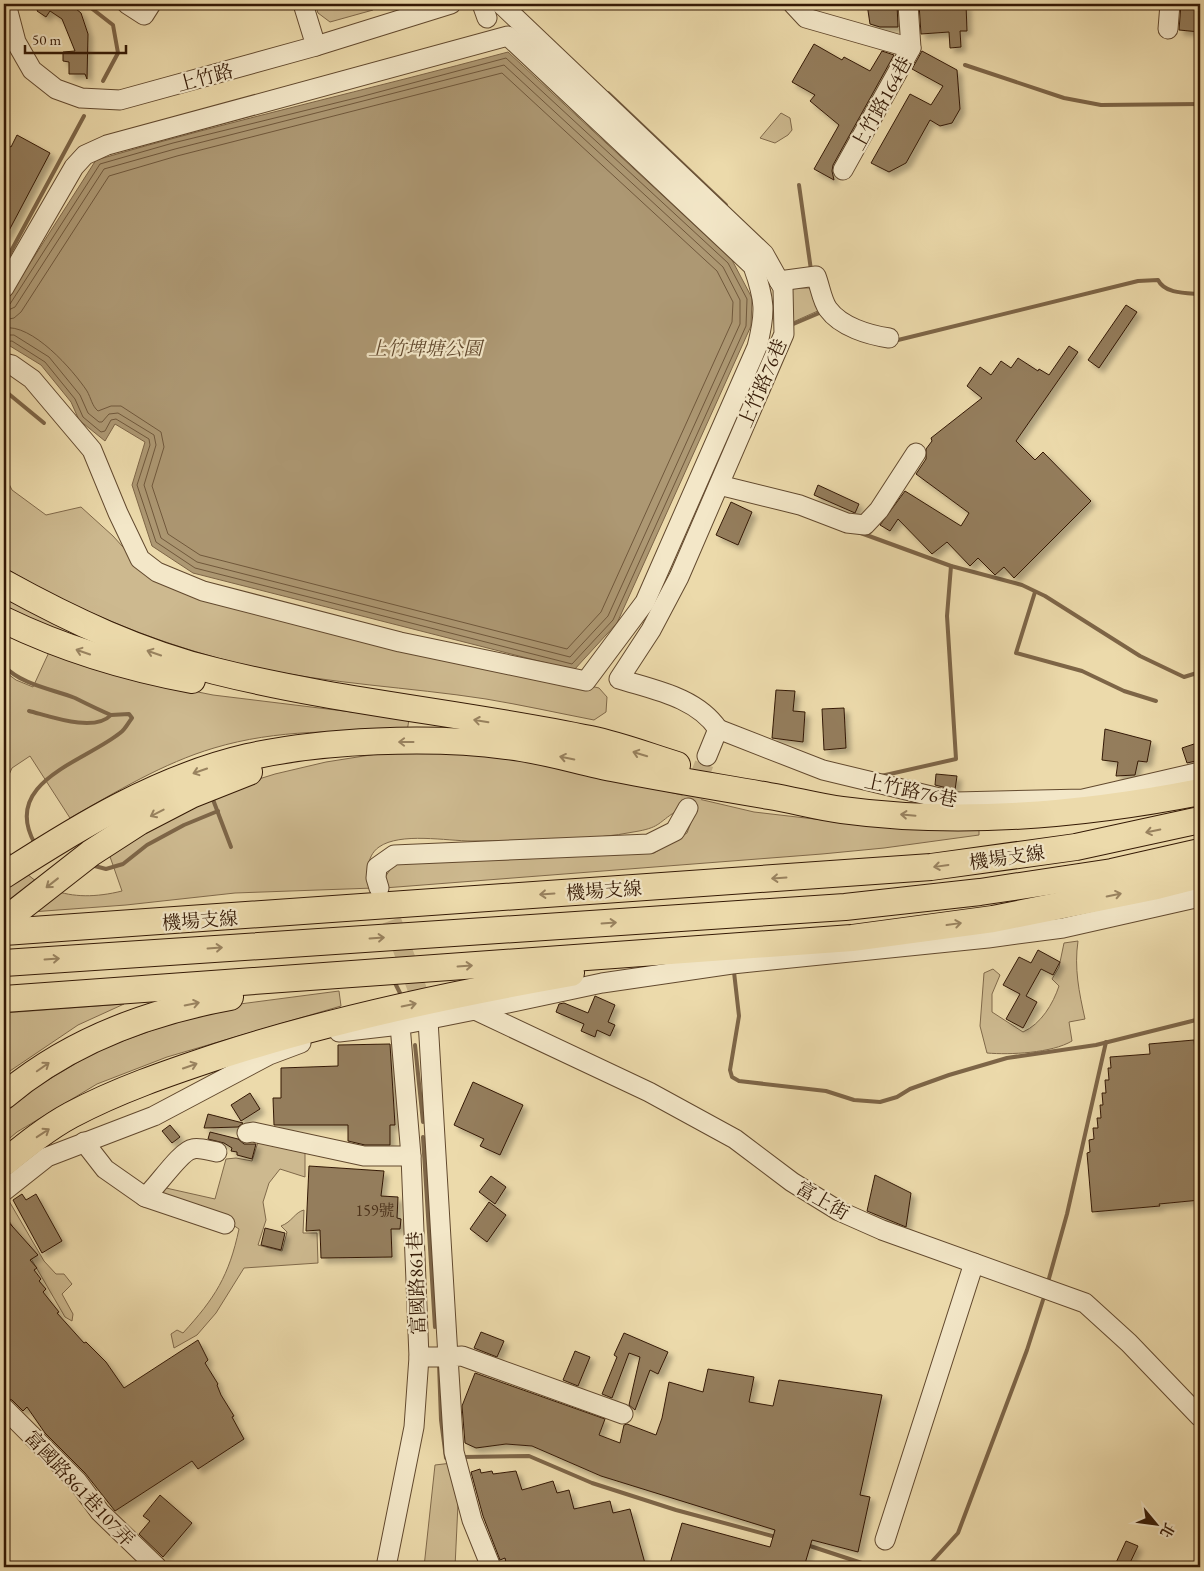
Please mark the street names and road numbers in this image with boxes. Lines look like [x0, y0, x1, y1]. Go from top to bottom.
street label: 上竹路164巷 [845, 52, 917, 155]
street label: 上竹路 [174, 58, 236, 97]
street label: 上竹路76巷 [733, 335, 792, 431]
street label: 上竹路76巷 [862, 768, 960, 813]
street label: 機場支線 [968, 840, 1046, 875]
street label: 機場支線 [565, 875, 643, 906]
street label: 機場支線 [161, 905, 239, 936]
street label: 富上街 [792, 1175, 854, 1226]
street label: 富國路861巷 [402, 1231, 431, 1335]
street label: 富國路861巷107弄 [19, 1425, 140, 1552]

